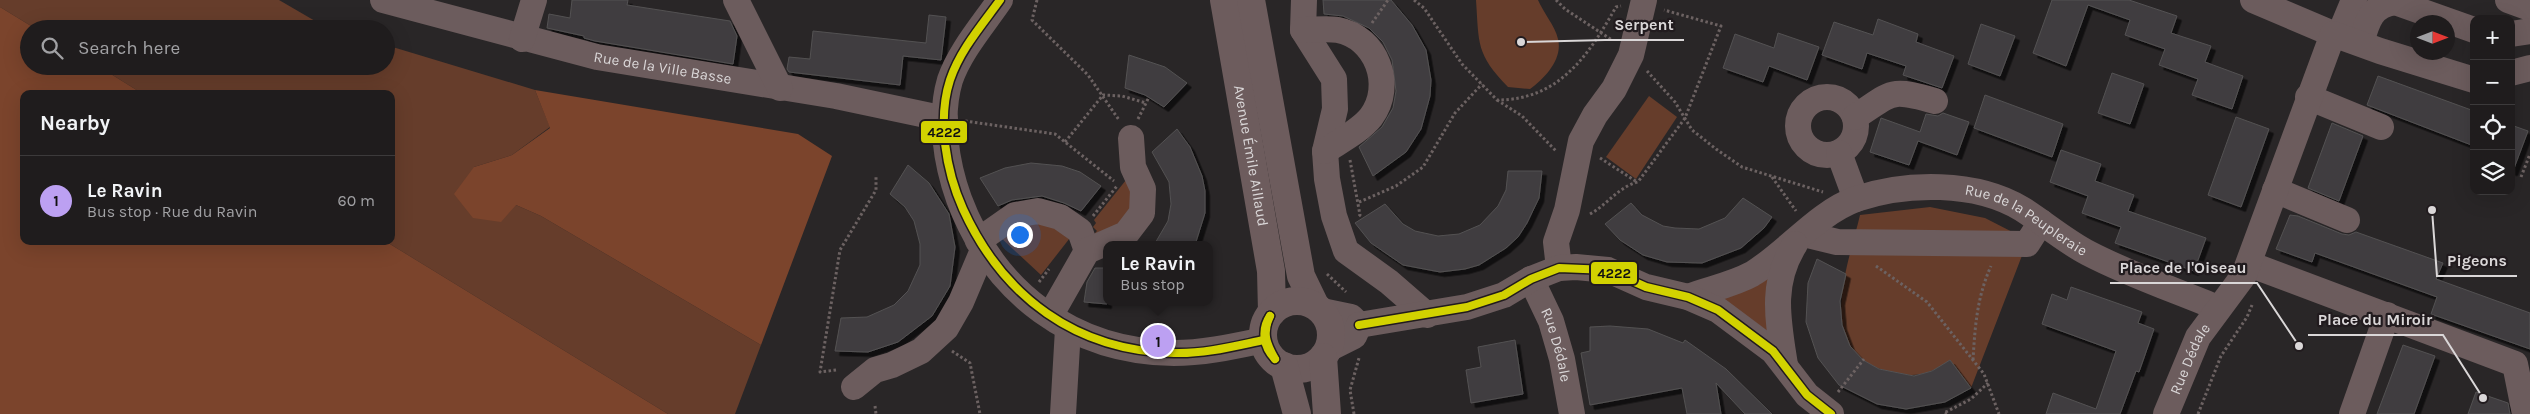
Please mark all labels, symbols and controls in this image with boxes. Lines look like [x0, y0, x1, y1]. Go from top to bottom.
callout: Serpent [1605, 9, 1684, 40]
text: Serpent [1614, 15, 1674, 34]
north arrow [2410, 15, 2455, 60]
map controls [2470, 15, 2515, 195]
button: + [2470, 15, 2515, 60]
search box [20, 20, 395, 75]
icon: search [38, 34, 66, 62]
text: Search here [78, 37, 180, 59]
street label: Rue de la Ville Basse [592, 48, 733, 88]
button: − [2470, 60, 2515, 105]
street label: Avenue Émile Aillaud [1230, 84, 1272, 228]
button: locate [2470, 105, 2515, 150]
text: Nearby [40, 111, 110, 135]
line badge: 4222 [920, 120, 968, 144]
text: 4222 [927, 124, 961, 141]
button: layers [2470, 150, 2515, 195]
text: Le Ravin [87, 180, 163, 202]
street label: Rue de la Peupleraie [1964, 181, 2090, 260]
text: 1 [53, 191, 59, 210]
text: 60 m [338, 191, 375, 210]
text: Bus stop · Rue du Ravin [87, 202, 257, 221]
your location [1007, 222, 1033, 248]
popup [1103, 241, 1213, 306]
callout: Pigeons [2437, 245, 2517, 276]
text: Pigeons [2447, 251, 2507, 270]
callout: Place de l'Oiseau [2110, 252, 2257, 283]
text: Le Ravin [1120, 253, 1196, 275]
text: Place de l'Oiseau [2119, 258, 2247, 277]
line badge: 4222 [1590, 261, 1638, 285]
text: 4222 [1597, 265, 1631, 282]
text: Bus stop [1120, 275, 1185, 294]
callout: Place du Miroir [2308, 304, 2443, 335]
street label: Rue Dédale [1537, 305, 1575, 383]
text: Place du Miroir [2318, 310, 2433, 329]
street label: Rue Dédale [2166, 320, 2214, 397]
pin: 1 [1142, 322, 1174, 360]

